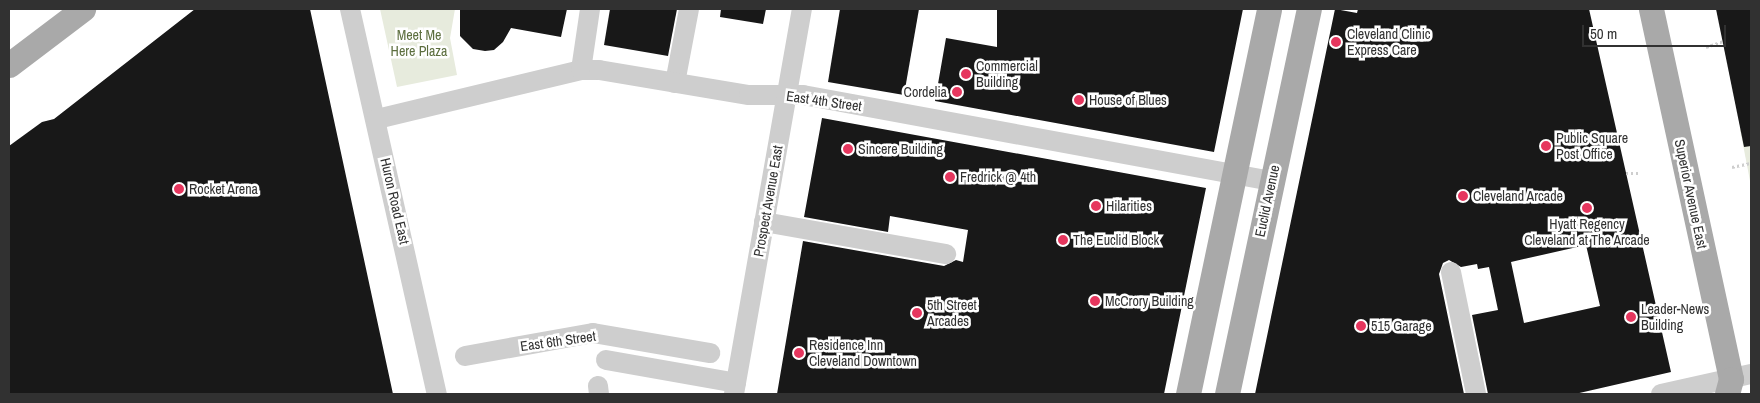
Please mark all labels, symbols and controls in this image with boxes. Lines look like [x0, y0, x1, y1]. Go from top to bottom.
scale bar [1585, 15, 1729, 47]
text: 50 m [1590, 23, 1617, 44]
place label: Cleveland Clinic Express Care [1347, 26, 1431, 58]
park label: Meet Me Here Plaza [391, 27, 447, 59]
marker: Cleveland Clinic Express Care [1329, 35, 1343, 49]
place label: Commercial Building [976, 58, 1038, 90]
marker: Commercial Building [960, 68, 972, 80]
place label: Cordelia [904, 84, 947, 100]
marker: Cordelia [951, 86, 963, 98]
street label: East 4th Street [785, 87, 863, 115]
place label: House of Blues [1089, 92, 1167, 108]
marker: House of Blues [1073, 94, 1085, 106]
place label: Public Square Post Office [1556, 130, 1628, 162]
street label: Superior Avenue East [1671, 137, 1711, 251]
marker: Public Square Post Office [1540, 140, 1552, 152]
place label: Sincere Building [858, 141, 943, 157]
marker: Sincere Building [842, 143, 854, 155]
street label: Prospect Avenue East [750, 144, 786, 258]
street label: Huron Road East [377, 156, 413, 246]
street label: Euclid Avenue [1251, 163, 1283, 239]
place label: Fredrick @ 4th [960, 169, 1036, 185]
marker: Fredrick @ 4th [944, 171, 956, 183]
place label: Rocket Arena [189, 181, 259, 197]
marker: Rocket Arena [173, 183, 185, 195]
place label: Cleveland Arcade [1473, 188, 1564, 204]
marker: Cleveland Arcade [1457, 190, 1469, 202]
place label: Hilarities [1106, 198, 1152, 214]
marker: Hilarities [1090, 200, 1102, 212]
marker: Hyatt Regency Cleveland at The Arcade [1581, 202, 1593, 214]
place label: Hyatt Regency Cleveland at The Arcade [1524, 216, 1650, 248]
place label: The Euclid Block [1073, 232, 1159, 248]
marker: The Euclid Block [1057, 234, 1069, 246]
place label: McCrory Building [1105, 293, 1194, 309]
marker: McCrory Building [1089, 295, 1101, 307]
place label: 5th Street Arcades [927, 297, 977, 330]
place label: Leader-News Building [1641, 301, 1709, 334]
marker: 5th Street Arcades [911, 307, 923, 319]
marker: Leader-News Building [1625, 311, 1637, 323]
place label: 515 Garage [1371, 318, 1432, 334]
marker: 515 Garage [1355, 320, 1367, 332]
street label: East 6th Street [519, 327, 597, 355]
place label: Residence Inn Cleveland Downtown [809, 337, 917, 370]
marker: Residence Inn Cleveland Downtown [793, 347, 805, 359]

